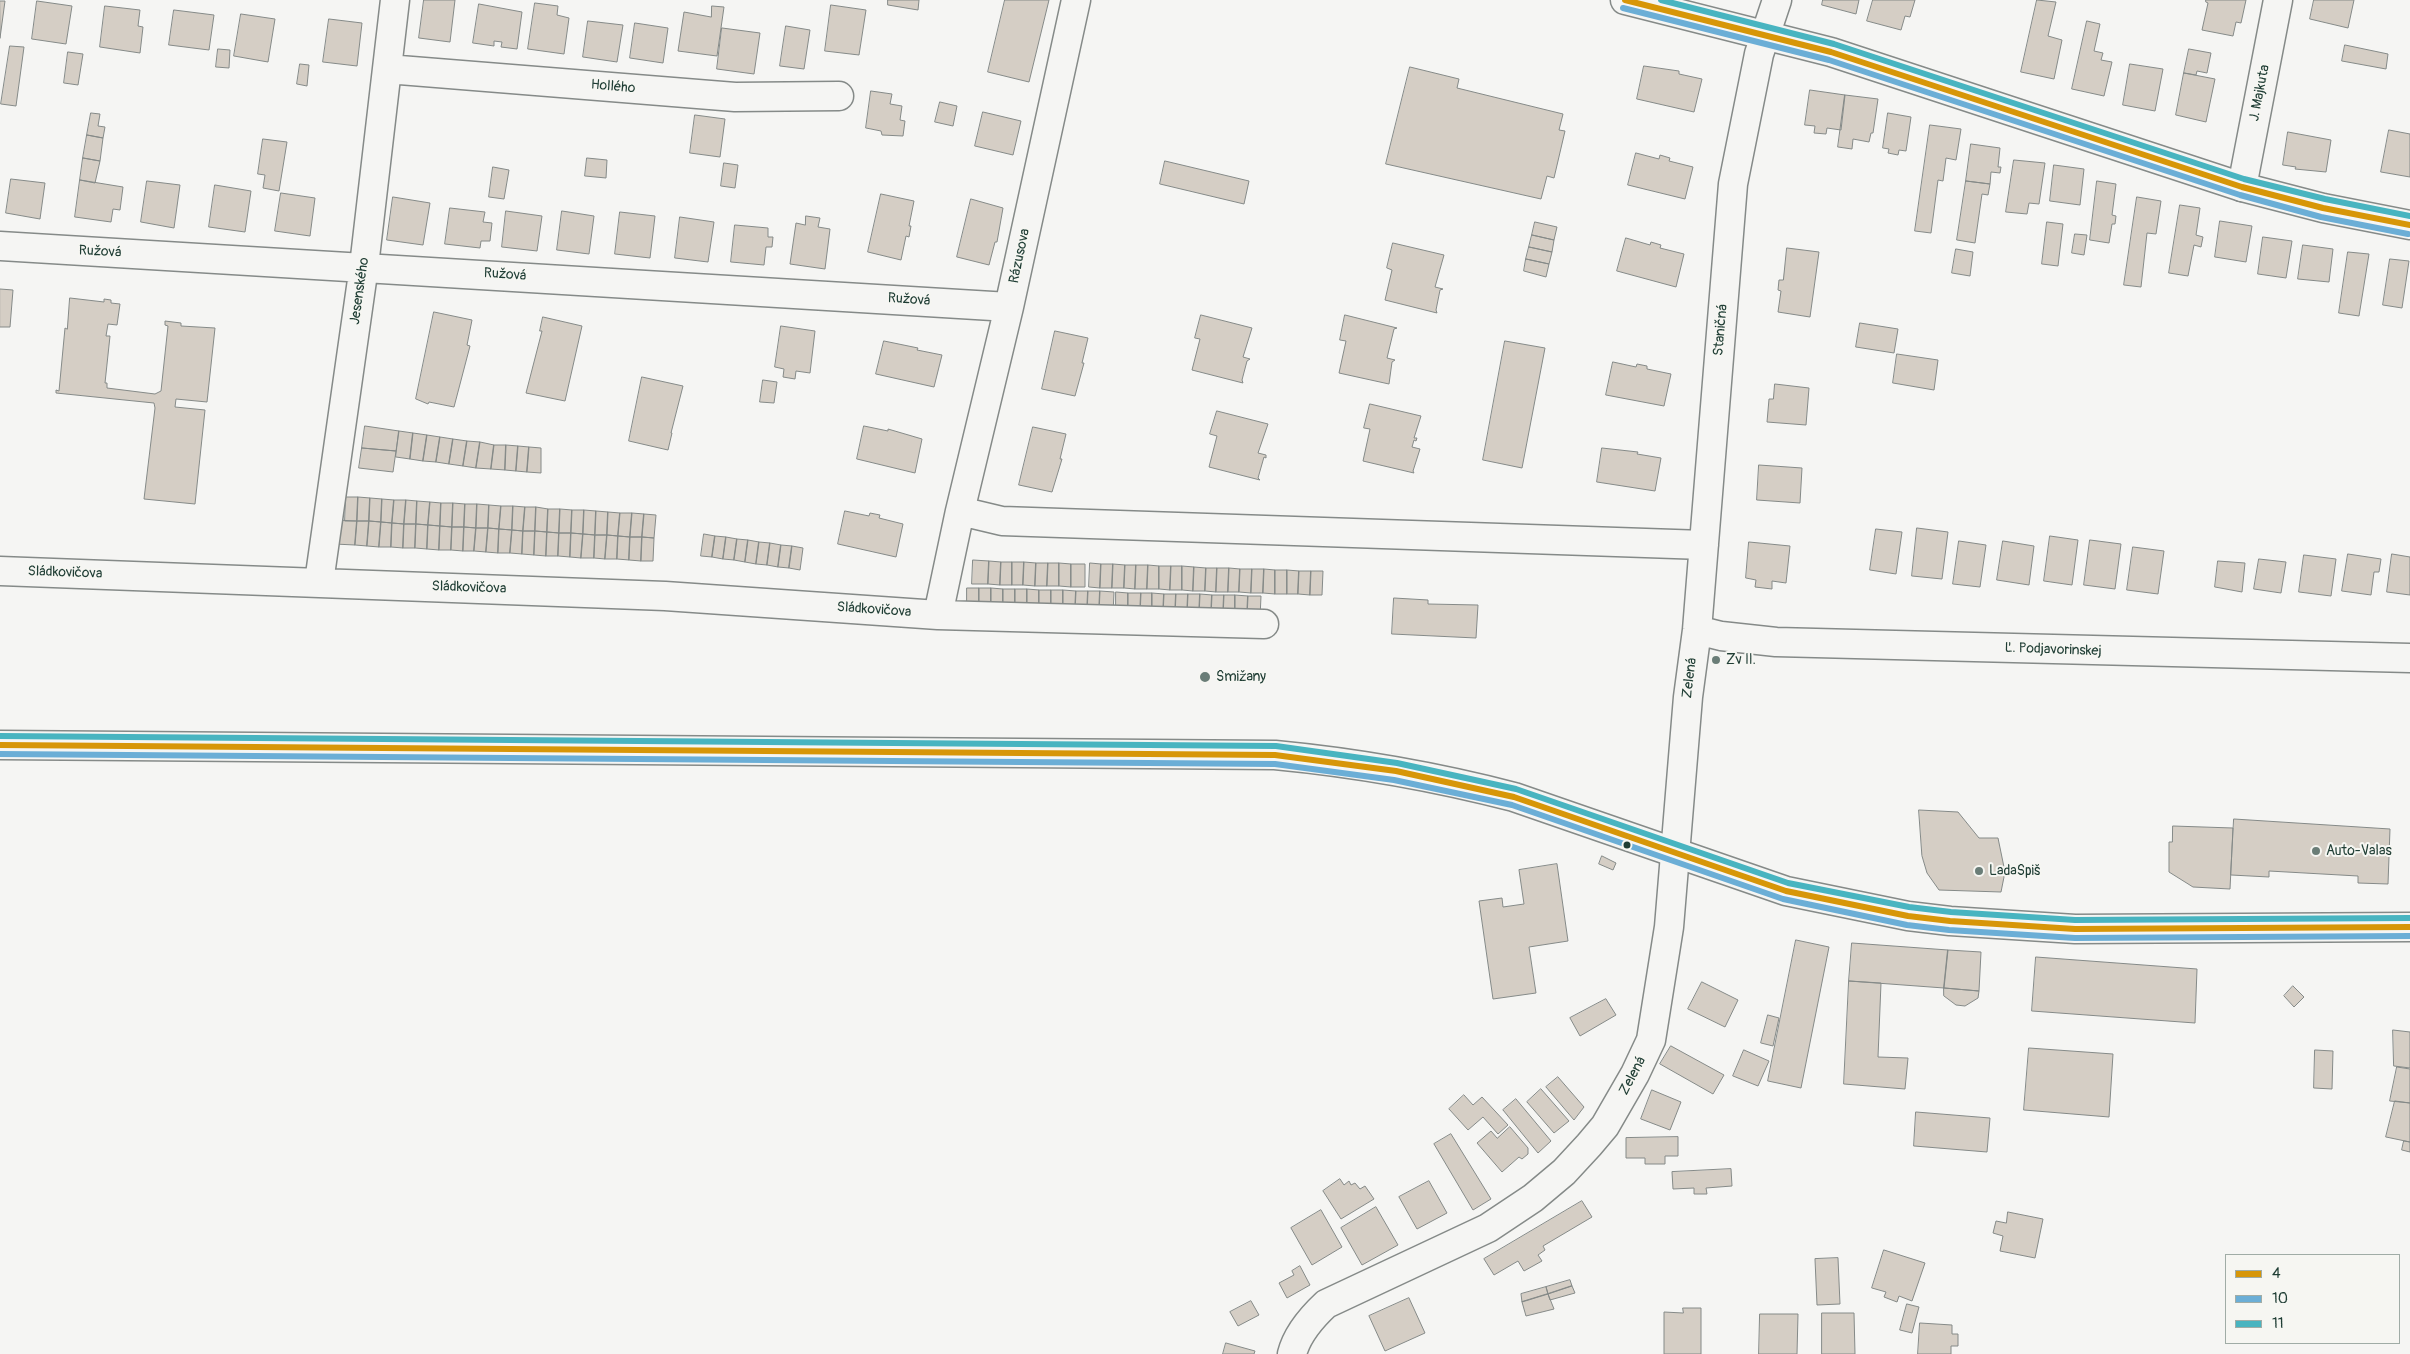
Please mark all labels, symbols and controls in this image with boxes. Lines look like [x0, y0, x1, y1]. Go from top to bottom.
street label: J. Majkuta [2246, 63, 2274, 123]
street label: Hollého [590, 77, 636, 97]
street label: Rázusova [1006, 227, 1034, 285]
street label: Ružová [78, 242, 122, 262]
street label: Jesenského [347, 256, 373, 326]
street label: Ružová [483, 265, 527, 285]
street label: Ružová [887, 290, 931, 310]
street label: Staničná [1710, 303, 1732, 357]
street label: Sládkovičova [27, 563, 103, 583]
street label: Sládkovičova [431, 578, 507, 598]
street label: Sládkovičova [836, 599, 912, 621]
street label: Ľ. Podjavorinskej [2004, 640, 2102, 660]
place label: Zv II. [1726, 652, 1756, 668]
marker: Zv II. [1710, 654, 1722, 666]
street label: Zelená [1679, 657, 1701, 699]
place label: Smižany [1216, 669, 1266, 685]
marker: Smižany [1198, 670, 1212, 684]
unlabelled marker [1622, 840, 1632, 850]
place label: Auto-Valas [2326, 843, 2392, 859]
marker: Auto-Valas [2310, 845, 2322, 857]
place label: LadaSpiš [1989, 863, 2040, 879]
marker: LadaSpiš [1973, 865, 1985, 877]
street label: Zelená [1616, 1054, 1650, 1098]
legend [2225, 1254, 2400, 1344]
text: 4 [2272, 1264, 2281, 1283]
text: 10 [2272, 1289, 2288, 1308]
text: 11 [2272, 1314, 2284, 1333]

